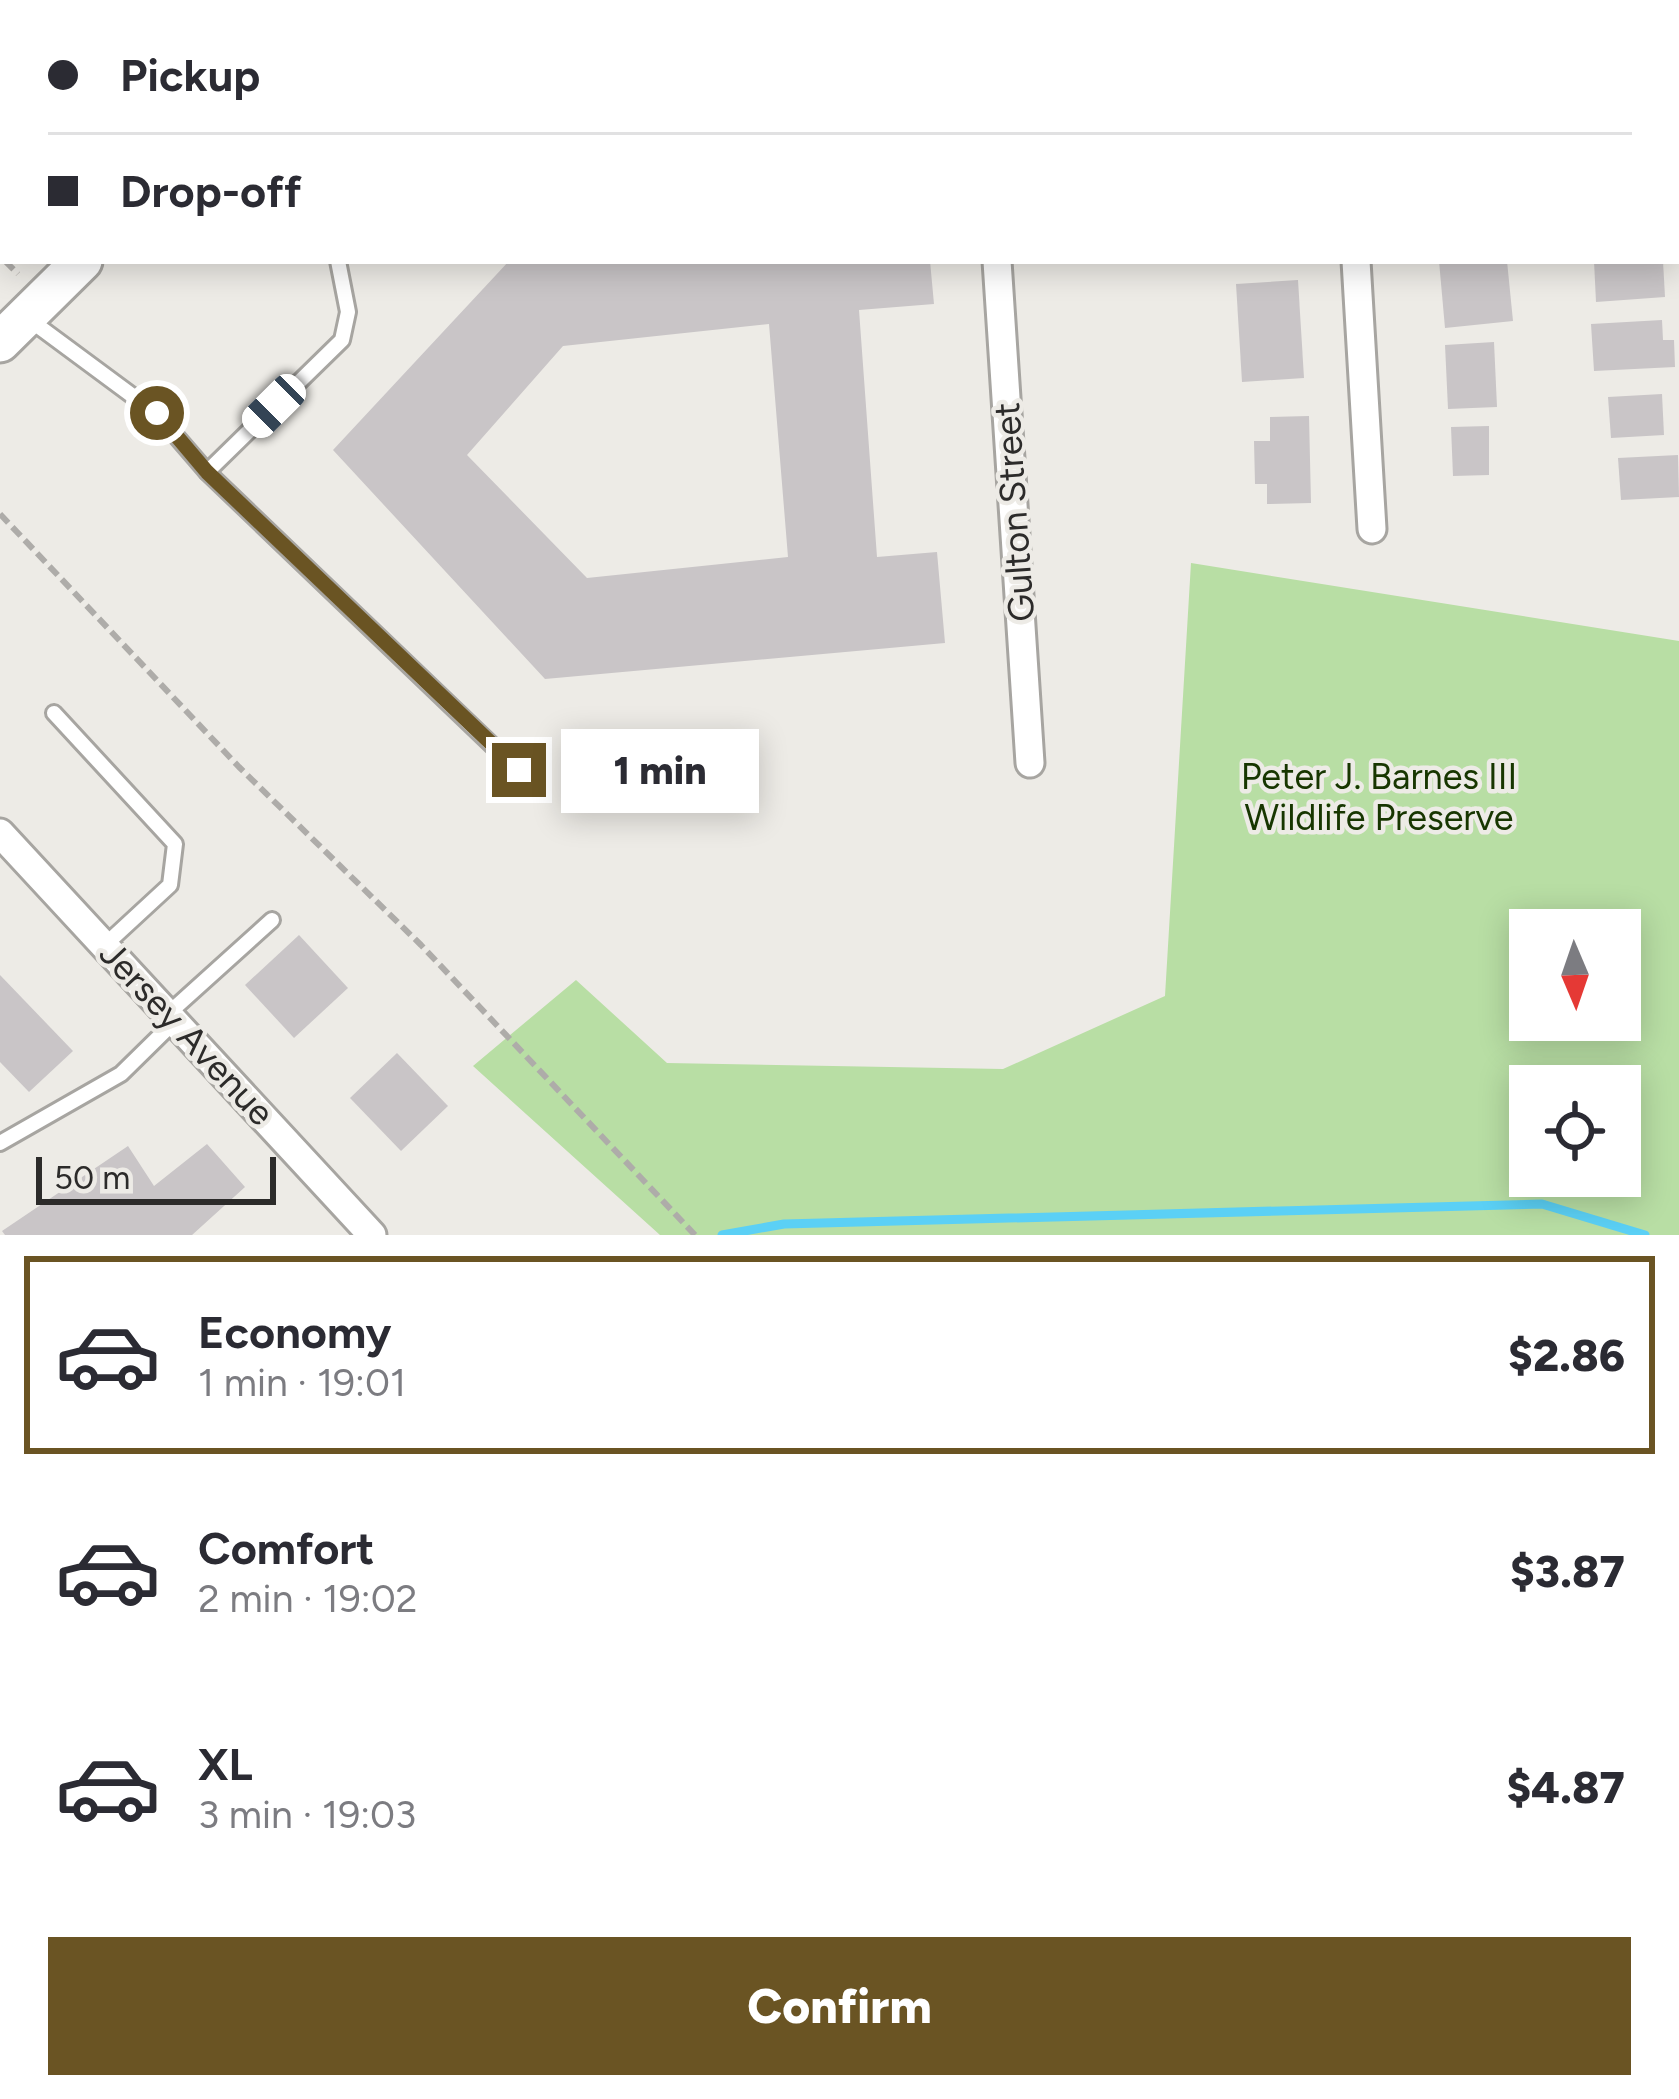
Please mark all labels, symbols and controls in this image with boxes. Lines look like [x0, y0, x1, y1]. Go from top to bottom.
text: Pickup [120, 48, 260, 102]
text: Drop-off [120, 164, 302, 218]
car [236, 368, 312, 444]
route start [130, 386, 184, 440]
street label: Gulton Street [985, 401, 1043, 623]
callout: 1 min [561, 728, 759, 812]
route end [492, 743, 546, 797]
text: 1 min [613, 747, 707, 794]
park label: Peter J. Barnes III Wildlife Preserve [1241, 755, 1517, 839]
north arrow [1509, 909, 1641, 1041]
map controls [1509, 909, 1641, 1197]
street label: Jersey Avenue [91, 932, 283, 1134]
button: locate [1509, 1065, 1641, 1197]
scale bar [36, 1151, 276, 1204]
text: 50 m [54, 1158, 130, 1197]
icon: car [54, 1301, 162, 1409]
text: Economy [198, 1305, 391, 1359]
text: $2.86 [1508, 1328, 1625, 1382]
text: 1 min · 19:01 [198, 1359, 406, 1406]
icon: car [54, 1517, 162, 1625]
text: Comfort [198, 1521, 374, 1575]
text: $3.87 [1510, 1544, 1625, 1598]
text: 2 min · 19:02 [198, 1575, 417, 1622]
icon: car [54, 1733, 162, 1841]
text: XL [198, 1737, 253, 1791]
text: $4.87 [1507, 1760, 1625, 1814]
text: 3 min · 19:03 [198, 1791, 416, 1838]
button: Confirm [48, 1937, 1631, 2075]

